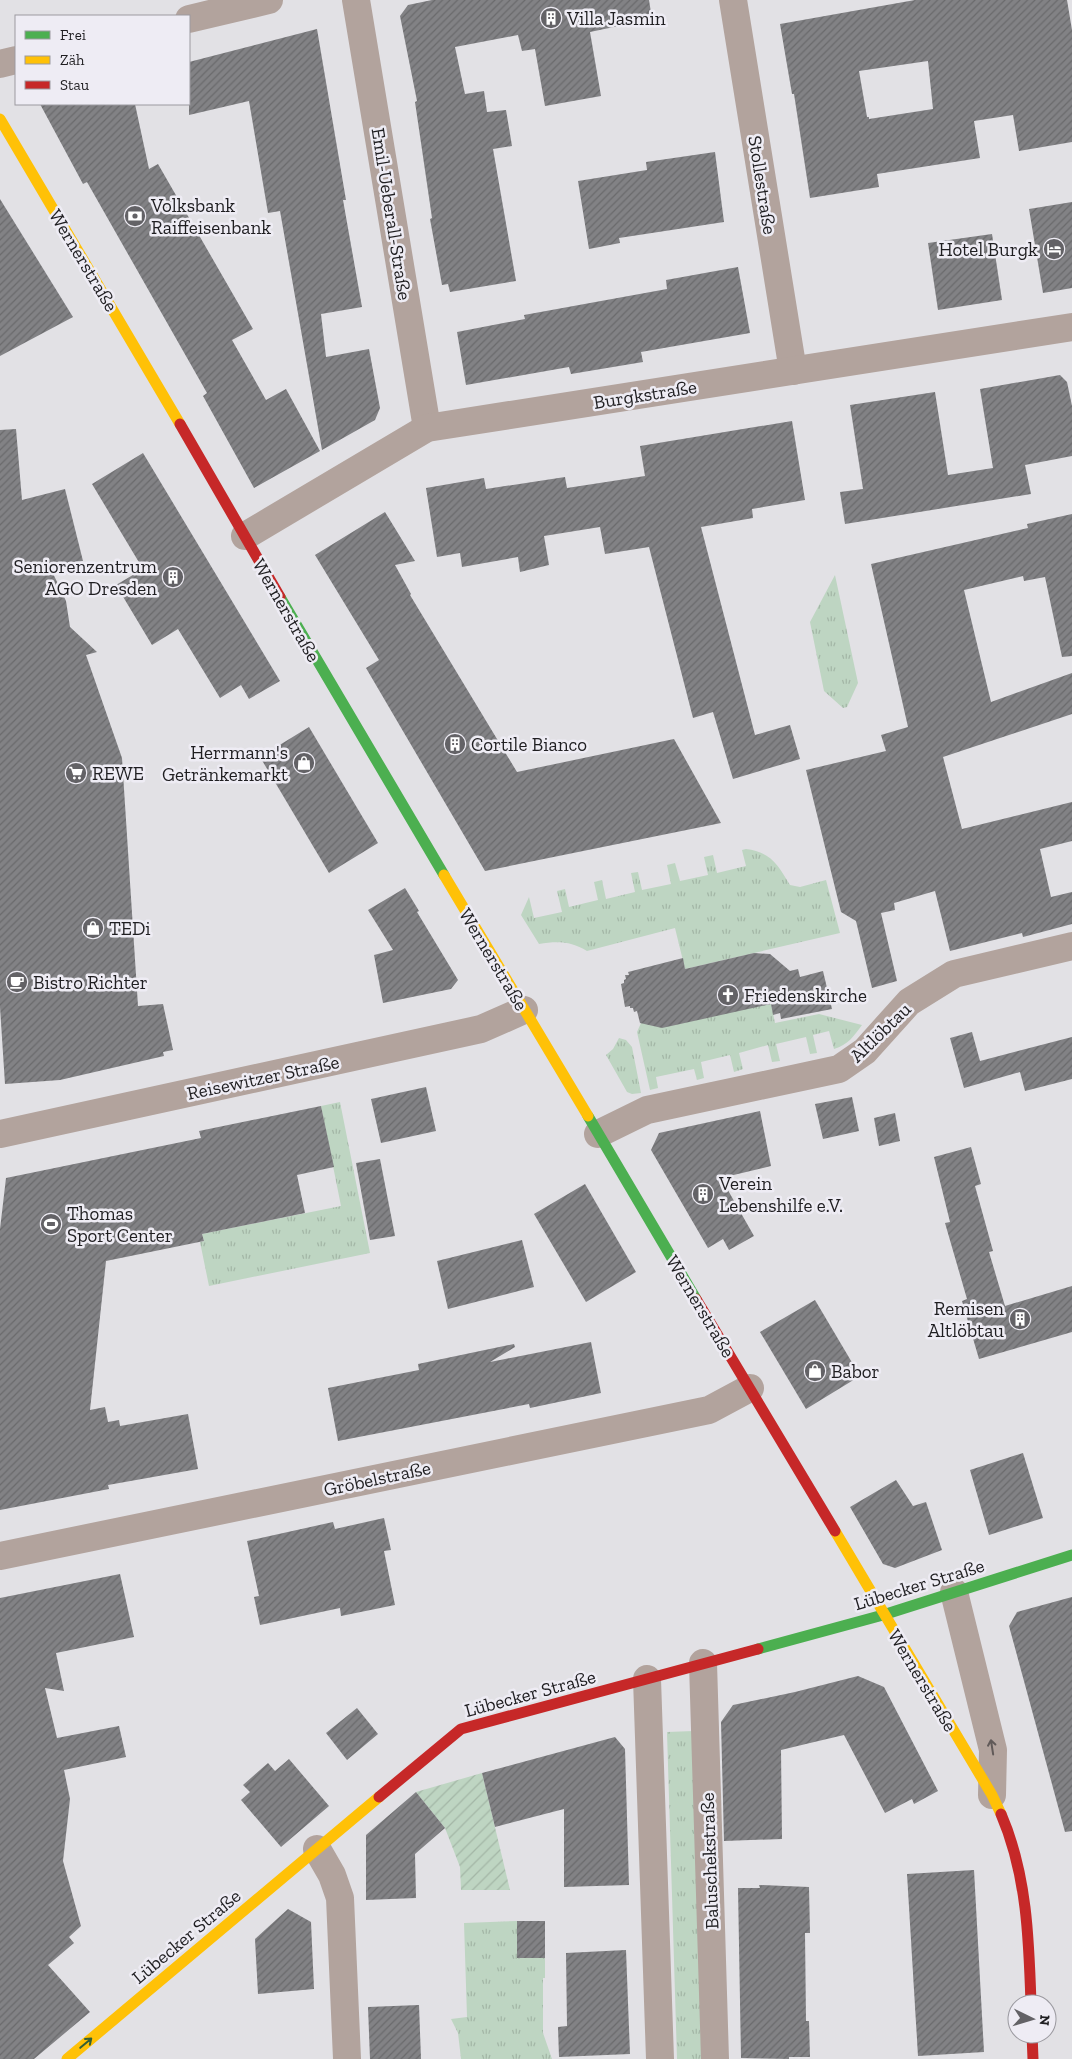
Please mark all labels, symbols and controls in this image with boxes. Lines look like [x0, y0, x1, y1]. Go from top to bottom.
building icon: Villa Jasmin [539, 6, 563, 30]
place label: Villa Jasmin [566, 7, 666, 30]
legend [15, 15, 190, 105]
text: Frei [60, 26, 86, 44]
text: Zäh [60, 51, 85, 69]
text: Stau [60, 76, 90, 94]
street label: Emil-Ueberall-Straße [367, 126, 417, 302]
street label: Stollestraße [743, 134, 782, 236]
place label: Volksbank Raiffeisenbank [150, 194, 271, 239]
bank icon: Volksbank Raiffeisenbank [123, 204, 147, 228]
street label: Wernerstraße [44, 205, 123, 316]
hotel icon: Hotel Burgk [1042, 237, 1066, 261]
place label: Hotel Burgk [939, 238, 1038, 261]
street label: Burgkstraße [592, 375, 698, 414]
place label: Seniorenzentrum AGO Dresden [13, 555, 158, 600]
street label: Wernerstraße [248, 555, 325, 666]
building icon: Seniorenzentrum AGO Dresden [161, 565, 185, 589]
building icon: Cortile Bianco [443, 732, 467, 756]
place label: Cortile Bianco [471, 733, 587, 756]
place label: Herrmann's Getränkemarkt [162, 741, 288, 786]
shop icon: Herrmann's Getränkemarkt [292, 751, 316, 775]
supermarket icon: REWE [64, 761, 88, 785]
place label: REWE [92, 762, 144, 785]
street label: Wernerstraße [454, 904, 533, 1015]
shop icon: TEDi [81, 916, 105, 940]
place label: TEDi [109, 917, 151, 940]
cafe icon: Bistro Richter [5, 970, 29, 994]
place label: Bistro Richter [33, 971, 148, 994]
church icon: Friedenskirche [716, 983, 740, 1007]
place label: Friedenskirche [744, 984, 867, 1007]
street label: Altlöbtau [845, 997, 916, 1067]
street label: Reisewitzer Straße [185, 1050, 341, 1105]
place label: Verein Lebenshilfe e.V. [718, 1172, 843, 1217]
building icon: Verein Lebenshilfe e.V. [691, 1182, 715, 1206]
place label: Thomas Sport Center [67, 1202, 173, 1247]
sports icon: Thomas Sport Center [39, 1212, 63, 1236]
street label: Wernerstraße [661, 1251, 740, 1362]
place label: Remisen Altlöbtau [928, 1297, 1004, 1342]
building icon: Remisen Altlöbtau [1008, 1307, 1032, 1331]
shop icon: Babor [803, 1359, 827, 1383]
place label: Babor [831, 1360, 880, 1383]
street label: Gröbelstraße [321, 1456, 433, 1501]
street label: Lübecker Straße [851, 1554, 987, 1615]
street label: Wernerstraße [883, 1625, 962, 1736]
street label: Lübecker Straße [462, 1665, 598, 1722]
one-way arrow [986, 1739, 996, 1755]
street label: Baluschekstraße [696, 1792, 723, 1930]
street label: Lübecker Straße [127, 1884, 245, 1989]
north arrow [1007, 1994, 1057, 2044]
text: N [1035, 2014, 1053, 2026]
one-way arrow [79, 2038, 92, 2049]

